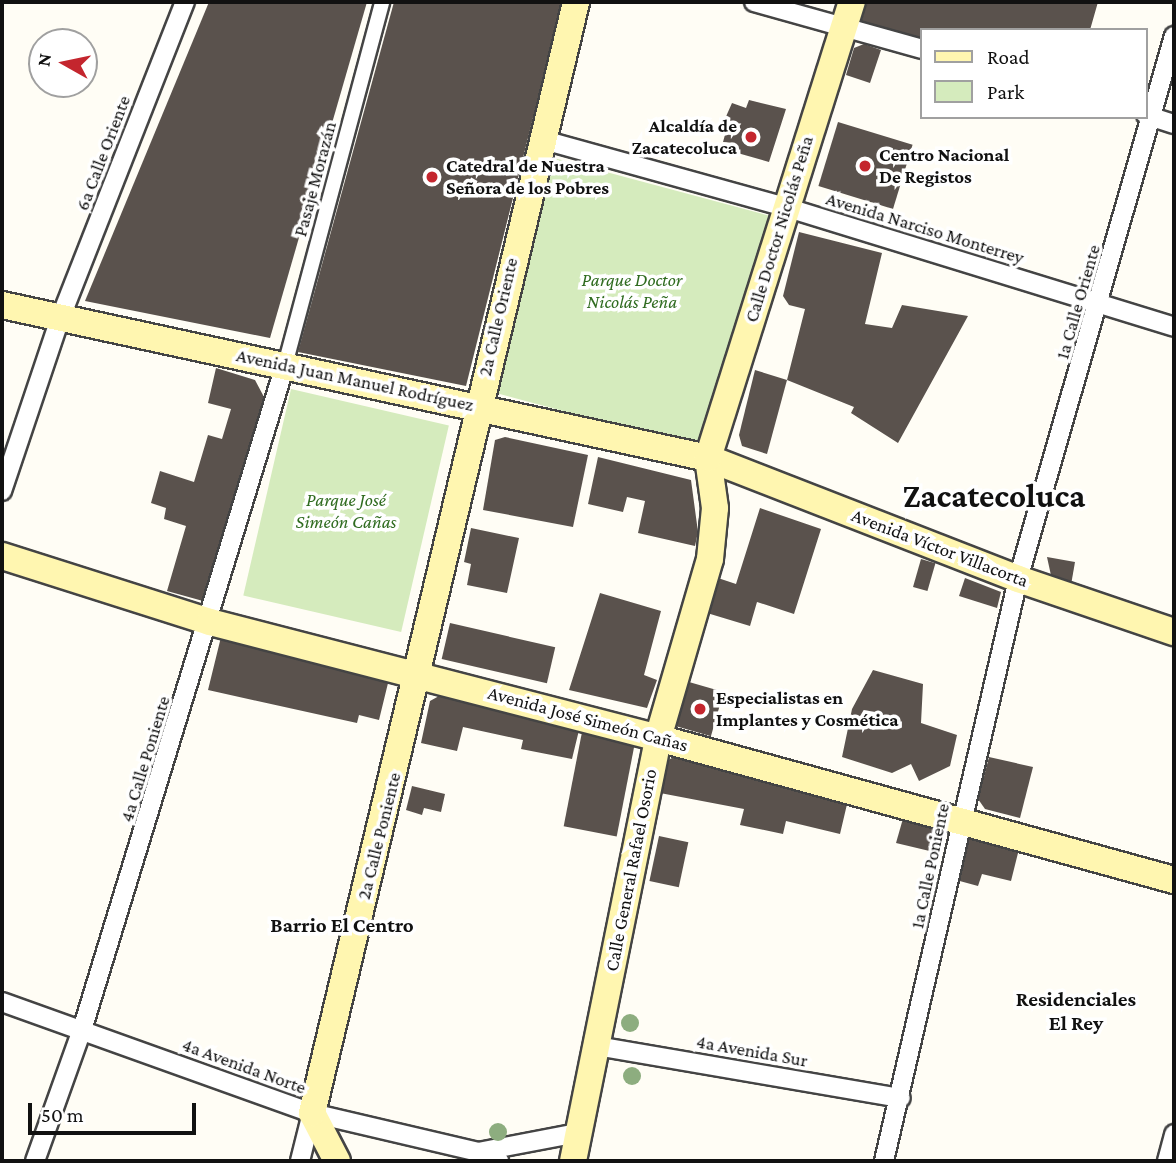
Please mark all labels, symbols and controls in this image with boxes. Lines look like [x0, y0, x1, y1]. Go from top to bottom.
north arrow [28, 28, 98, 98]
legend [920, 28, 1148, 119]
text: Road [987, 45, 1030, 69]
text: N [32, 52, 55, 68]
text: Park [987, 80, 1024, 104]
street label: 6a Calle Oriente [71, 92, 135, 214]
place label: Alcaldía de Zacatecoluca [632, 115, 737, 159]
street label: Pasaje Morazán [289, 119, 341, 239]
marker: Alcaldía de Zacatecoluca [743, 129, 759, 145]
street label: Calle Doctor Nicolás Peña [740, 133, 818, 325]
place label: Centro Nacional De Registos [879, 144, 1009, 188]
place label: Catedral de Nuestra Señora de los Pobres [446, 155, 609, 199]
marker: Centro Nacional De Registos [857, 158, 873, 174]
marker: Catedral de Nuestra Señora de los Pobres [424, 169, 440, 185]
street label: Avenida Narciso Monterrey [823, 187, 1027, 269]
street label: 1a Calle Oriente [1051, 242, 1105, 362]
street label: 2a Calle Oriente [473, 256, 523, 378]
park label: Parque Doctor Nicolás Peña [582, 269, 682, 313]
street label: Avenida Juan Manuel Rodríguez [234, 344, 476, 416]
district label: Zacatecoluca [903, 476, 1085, 516]
park label: Parque José Simeón Cañas [296, 489, 396, 533]
street label: Avenida Víctor Villacorta [848, 504, 1032, 592]
street label: Avenida José Simeón Cañas [485, 681, 691, 757]
place label: Especialistas en Implantes y Cosmética [716, 687, 899, 731]
street label: 4a Calle Poniente [115, 693, 175, 825]
marker: Especialistas en Implantes y Cosmética [690, 699, 710, 719]
street label: Calle General Rafael Osorio [600, 767, 662, 973]
street label: 2a Calle Poniente [352, 770, 406, 902]
street label: 1a Calle Poniente [906, 801, 954, 931]
district label: Barrio El Centro [270, 912, 414, 938]
district label: Residenciales El Rey [1016, 986, 1136, 1036]
street label: 4a Avenida Sur [695, 1030, 809, 1072]
street label: 4a Avenida Norte [179, 1033, 309, 1099]
scale bar [32, 1090, 200, 1134]
text: 50 m [41, 1103, 84, 1127]

